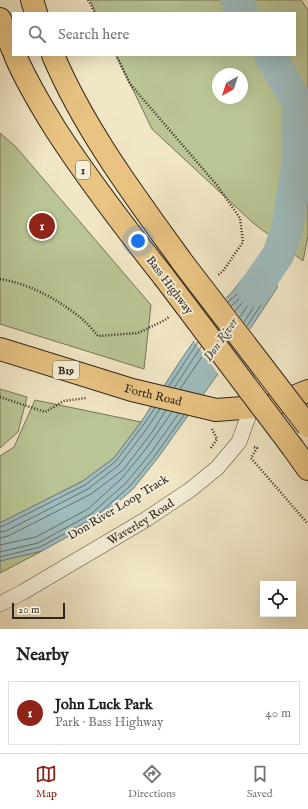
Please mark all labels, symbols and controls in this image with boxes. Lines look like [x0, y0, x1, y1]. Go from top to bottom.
search box [12, 12, 296, 56]
icon: search [26, 23, 48, 45]
text: Search here [58, 25, 129, 44]
north arrow [212, 68, 248, 104]
road number: 1 [76, 161, 90, 179]
pin: 1 [29, 211, 55, 241]
your location [128, 231, 148, 251]
street label: Bass Highway [143, 253, 196, 318]
water label: Don River [200, 314, 243, 365]
road number: B19 [53, 361, 79, 379]
street label: Forth Road [122, 381, 184, 410]
street label: Don River Loop Track [65, 471, 172, 544]
street label: Waverley Road [105, 495, 177, 548]
map controls [260, 581, 296, 617]
button: locate [260, 581, 296, 617]
scale bar [12, 601, 65, 620]
text: 20 m [18, 603, 39, 617]
text: Nearby [16, 645, 69, 666]
text: John Luck Park [55, 695, 153, 714]
text: 1 [28, 705, 32, 722]
text: 40 m [265, 705, 291, 722]
text: Park · Bass Highway [55, 714, 163, 731]
tab: Map [35, 763, 57, 801]
tab: Directions [128, 763, 176, 801]
tab: Saved [247, 763, 273, 801]

